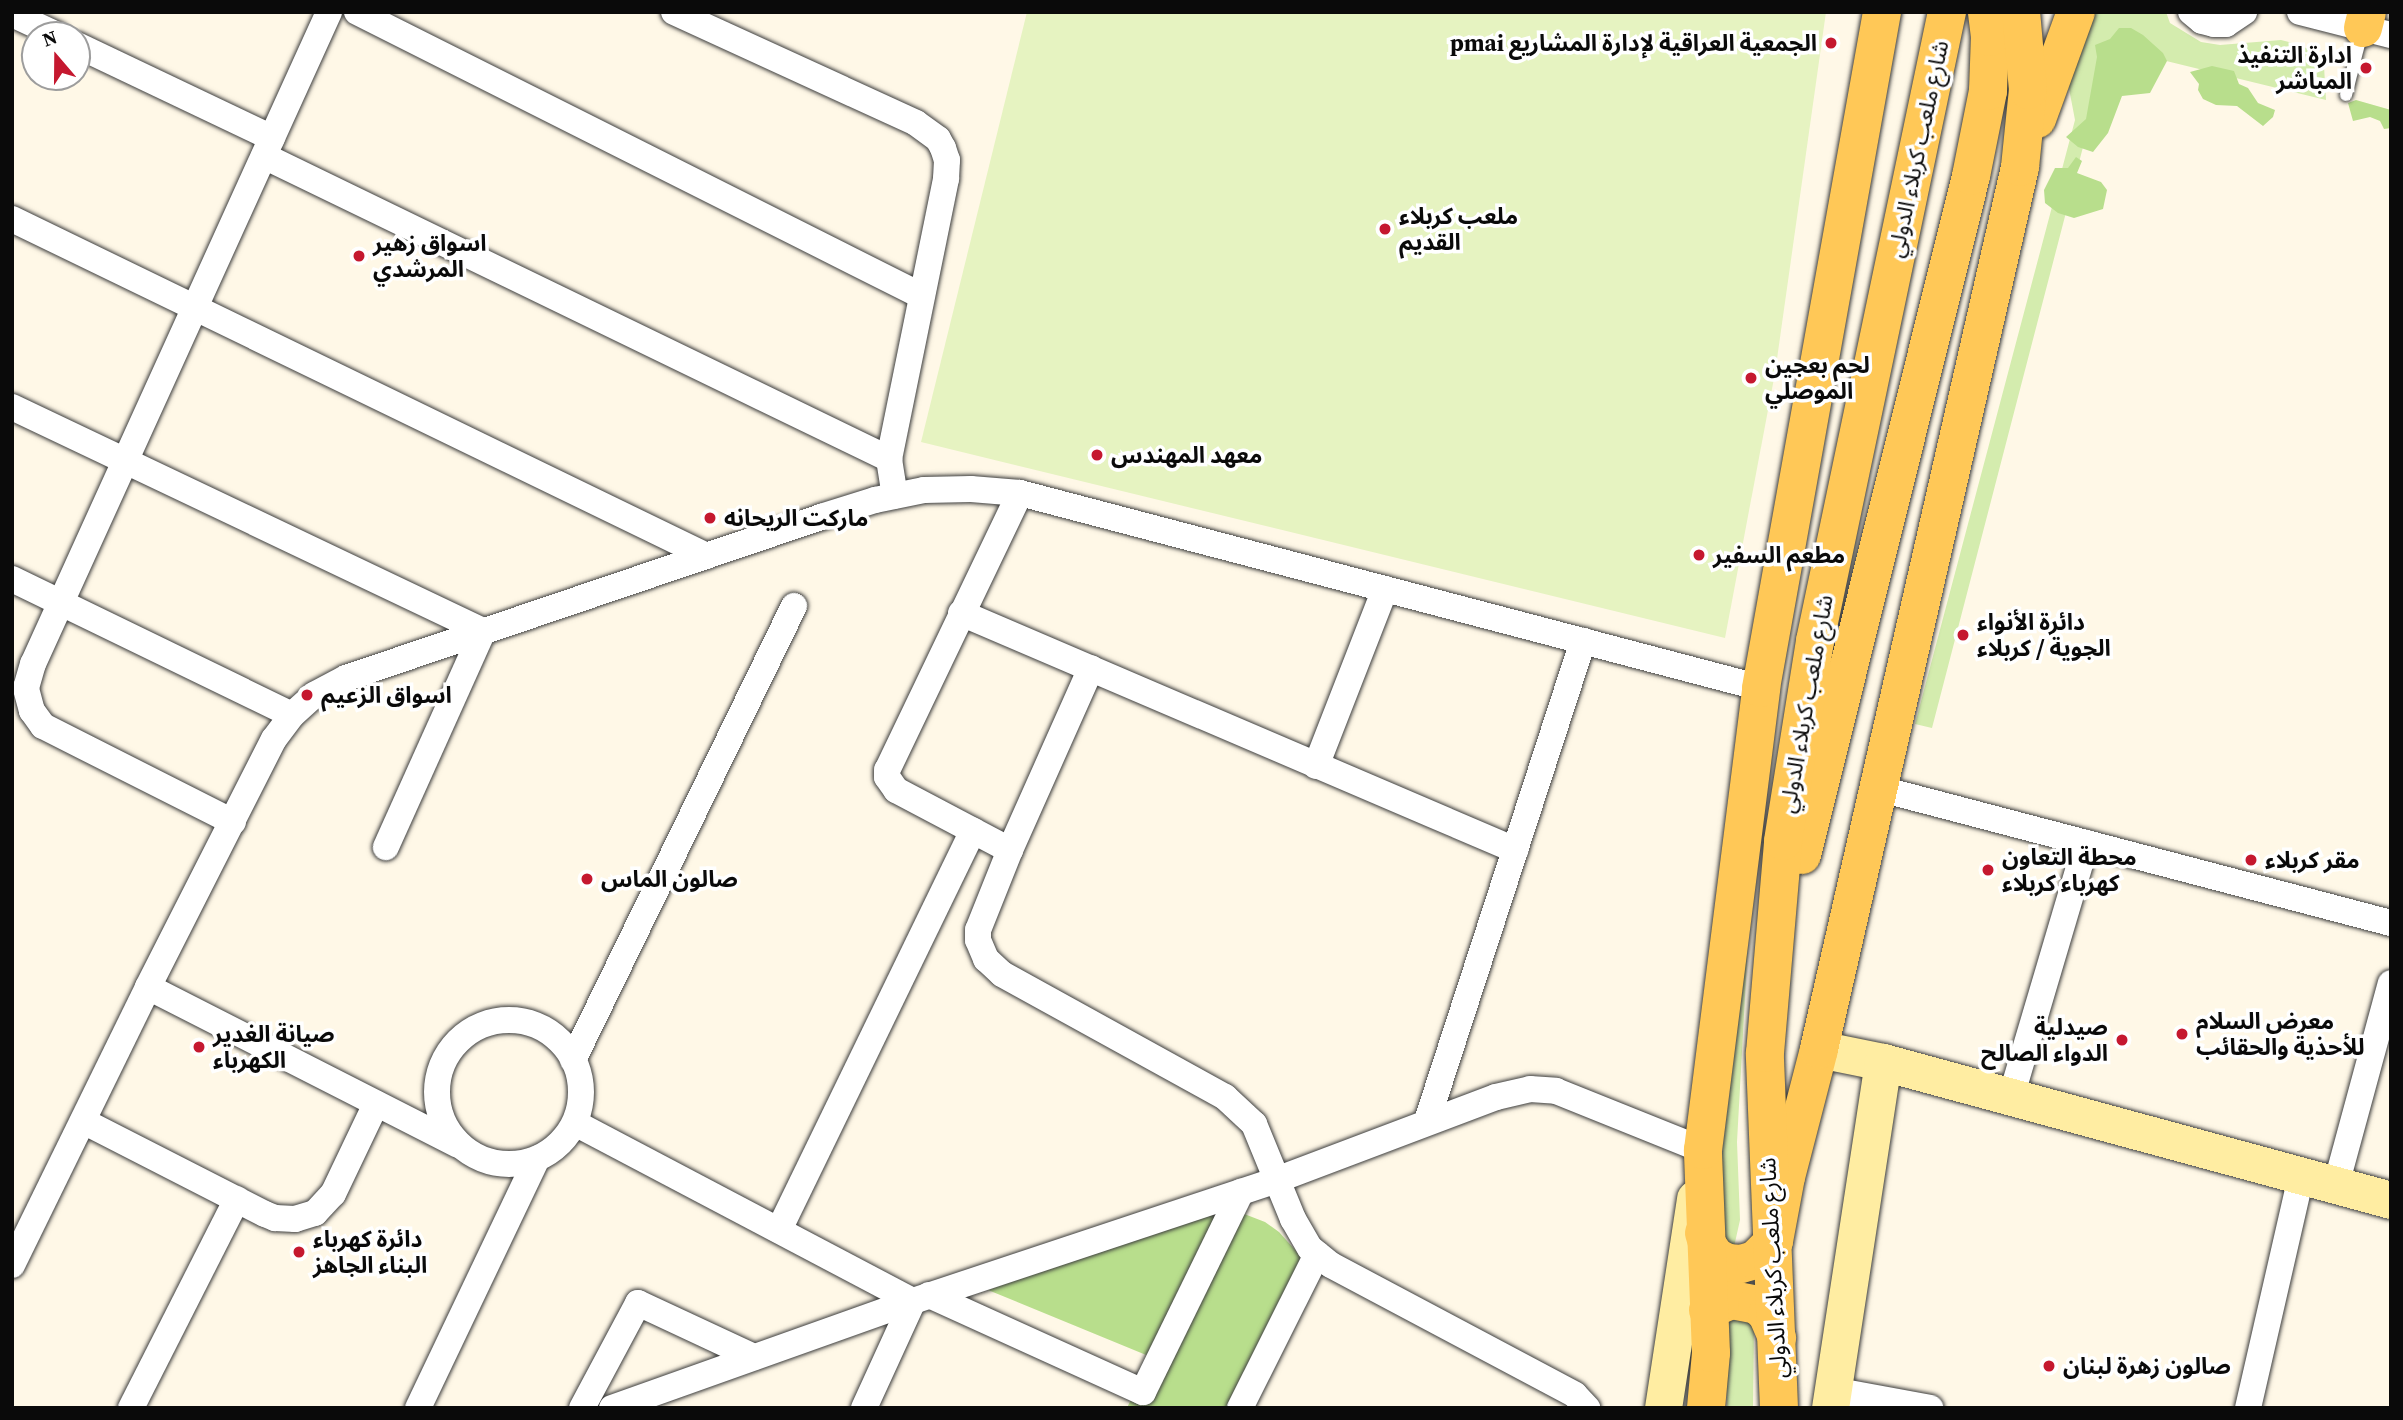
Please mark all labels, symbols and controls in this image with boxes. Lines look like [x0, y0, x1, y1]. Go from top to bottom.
north arrow [21, 21, 91, 91]
text: N [39, 24, 60, 53]
place label: pmai الجمعية العراقية لإدارة المشاريع [1450, 29, 1817, 57]
marker: pmai الجمعية العراقية لإدارة المشاريع [1823, 35, 1839, 51]
street label: شارع ملعب كربلاء الدولي [1882, 38, 1954, 260]
place label: ادارة التنفيذ المباشر [2237, 41, 2352, 95]
marker: ادارة التنفيذ المباشر [2358, 60, 2374, 76]
place label: ملعب كربلاء القديم [1399, 202, 1518, 256]
marker: ملعب كربلاء القديم [1377, 221, 1393, 237]
place label: اسواق زهير المرشدي [373, 229, 487, 283]
marker: اسواق زهير المرشدي [351, 248, 367, 264]
place label: لحم بعجين الموصلي [1765, 351, 1870, 405]
marker: لحم بعجين الموصلي [1743, 370, 1759, 386]
place label: معهد المهندس [1111, 441, 1262, 469]
marker: معهد المهندس [1089, 447, 1105, 463]
place label: ماركت الريحانه [724, 504, 868, 532]
marker: ماركت الريحانه [702, 510, 718, 526]
place label: مطعم السفير [1713, 541, 1845, 569]
marker: مطعم السفير [1691, 547, 1707, 563]
street label: شارع ملعب كربلاء الدولي [1773, 593, 1839, 815]
place label: دائرة الأنواء الجوية / كربلاء [1977, 608, 2111, 662]
marker: دائرة الأنواء الجوية / كربلاء [1955, 627, 1971, 643]
place label: اسواق الزعيم [321, 681, 452, 709]
marker: اسواق الزعيم [299, 687, 315, 703]
place label: محطة التعاون كهرباء كربلاء [2002, 843, 2137, 897]
place label: مقر كربلاء [2265, 846, 2360, 874]
marker: مقر كربلاء [2243, 852, 2259, 868]
marker: محطة التعاون كهرباء كربلاء [1980, 862, 1996, 878]
place label: صالون الماس [601, 865, 738, 893]
marker: صالون الماس [579, 871, 595, 887]
place label: معرض السلام للأحذية والحقائب [2196, 1007, 2365, 1061]
place label: صيدلية الدواء الصالح [1981, 1013, 2108, 1067]
place label: صيانة الغدير الكهرباء [213, 1020, 335, 1074]
marker: معرض السلام للأحذية والحقائب [2174, 1026, 2190, 1042]
marker: صيدلية الدواء الصالح [2114, 1032, 2130, 1048]
marker: صيانة الغدير الكهرباء [191, 1039, 207, 1055]
street label: شارع ملعب كربلاء الدولي [1753, 1157, 1793, 1379]
place label: دائرة كهرباء البناء الجاهز [313, 1225, 427, 1279]
marker: دائرة كهرباء البناء الجاهز [291, 1244, 307, 1260]
place label: صالون زهرة لبنان [2063, 1352, 2231, 1380]
marker: صالون زهرة لبنان [2041, 1358, 2057, 1374]

